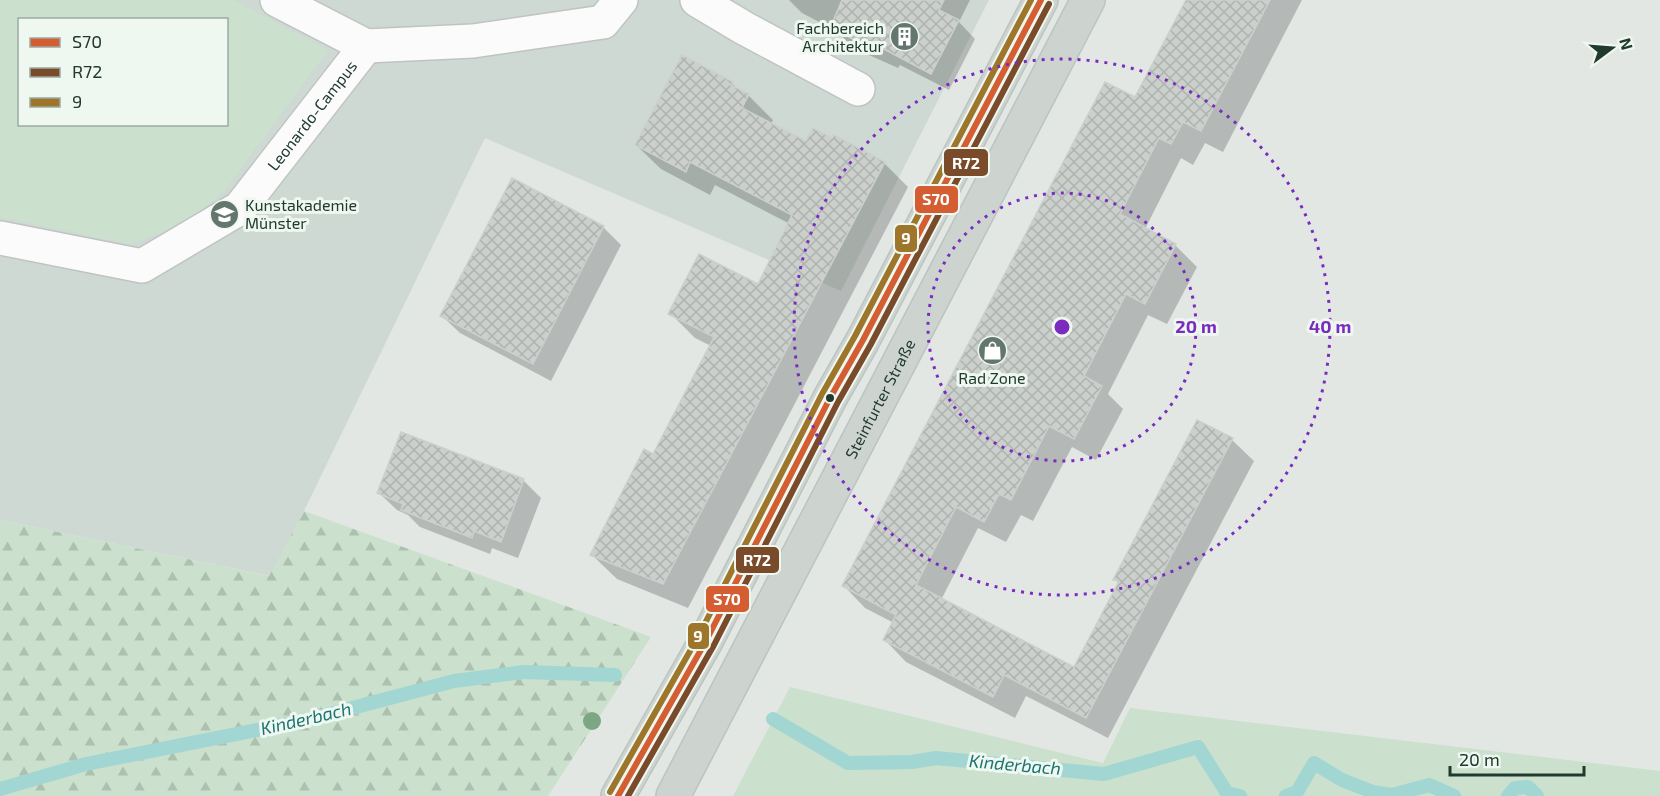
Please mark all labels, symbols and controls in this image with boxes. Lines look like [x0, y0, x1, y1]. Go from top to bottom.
legend [18, 18, 228, 126]
place label: Fachbereich Architektur [796, 18, 885, 55]
north arrow [1582, 18, 1642, 78]
building icon: Fachbereich Architektur [889, 21, 921, 53]
text: S70 [72, 30, 102, 52]
text: N [1616, 36, 1638, 52]
street label: Leonardo-Campus [263, 56, 360, 174]
text: R72 [72, 60, 102, 82]
text: 9 [72, 90, 82, 112]
line badge: R72 [943, 148, 989, 177]
text: R72 [952, 153, 980, 172]
line badge: S70 [914, 185, 959, 214]
text: S70 [922, 189, 950, 208]
place label: Kunstakademie Münster [245, 195, 357, 232]
school or university icon: Kunstakademie Münster [208, 198, 240, 230]
line badge: 9 [894, 224, 918, 253]
text: 9 [901, 228, 911, 247]
text: 20 m [1175, 315, 1217, 337]
text: 40 m [1309, 315, 1351, 337]
centre of rings [1052, 317, 1072, 337]
shop icon: Rad Zone [976, 334, 1008, 366]
street label: Steinfurter Straße [841, 335, 919, 462]
place label: Rad Zone [958, 368, 1026, 387]
unlabelled marker [824, 392, 836, 404]
line badge: R72 [735, 546, 780, 574]
text: R72 [743, 550, 771, 569]
line badge: S70 [705, 585, 750, 613]
text: S70 [713, 589, 741, 608]
line badge: 9 [687, 622, 710, 650]
text: 9 [693, 626, 703, 645]
water label: Kinderbach [258, 697, 353, 739]
scale bar [1450, 739, 1584, 777]
text: 20 m [1459, 748, 1500, 770]
water label: Kinderbach [968, 749, 1062, 779]

